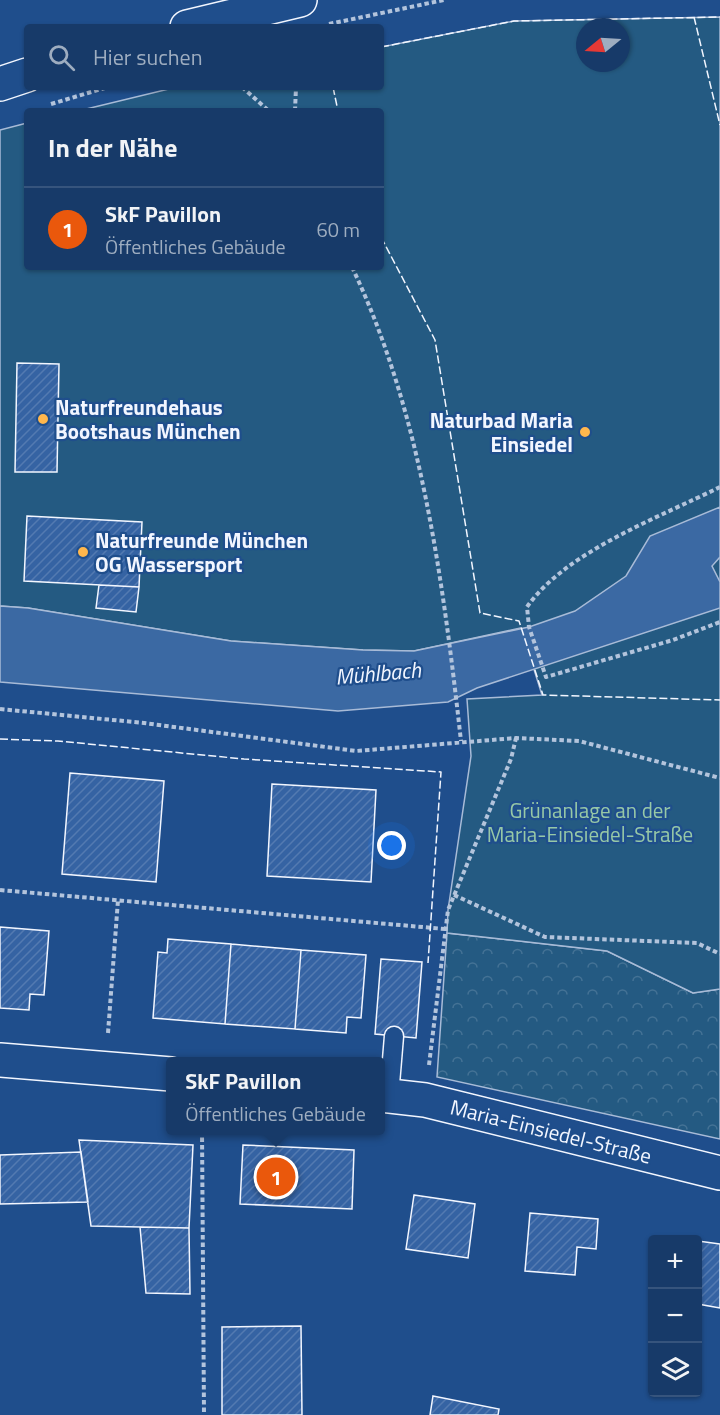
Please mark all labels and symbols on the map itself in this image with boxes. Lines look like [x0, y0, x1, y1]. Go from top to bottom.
north arrow [576, 18, 630, 72]
place label: Naturfreundehaus Bootshaus München [55, 391, 241, 447]
place label: Naturbad Maria Einsiedel [430, 404, 573, 460]
marker: Naturfreundehaus Bootshaus München [36, 412, 50, 426]
marker: Naturbad Maria Einsiedel [578, 425, 592, 439]
place label: Naturfreunde München OG Wassersport [95, 524, 308, 580]
marker: Naturfreunde München OG Wassersport [76, 545, 90, 559]
water label: Mühlbach [334, 652, 423, 694]
park label: Grünanlage an der Maria-Einsiedel-Straße [487, 794, 693, 850]
your location [377, 831, 406, 860]
street label: Maria-Einsiedel-Straße [447, 1091, 655, 1171]
pin: 1 [256, 1154, 296, 1200]

